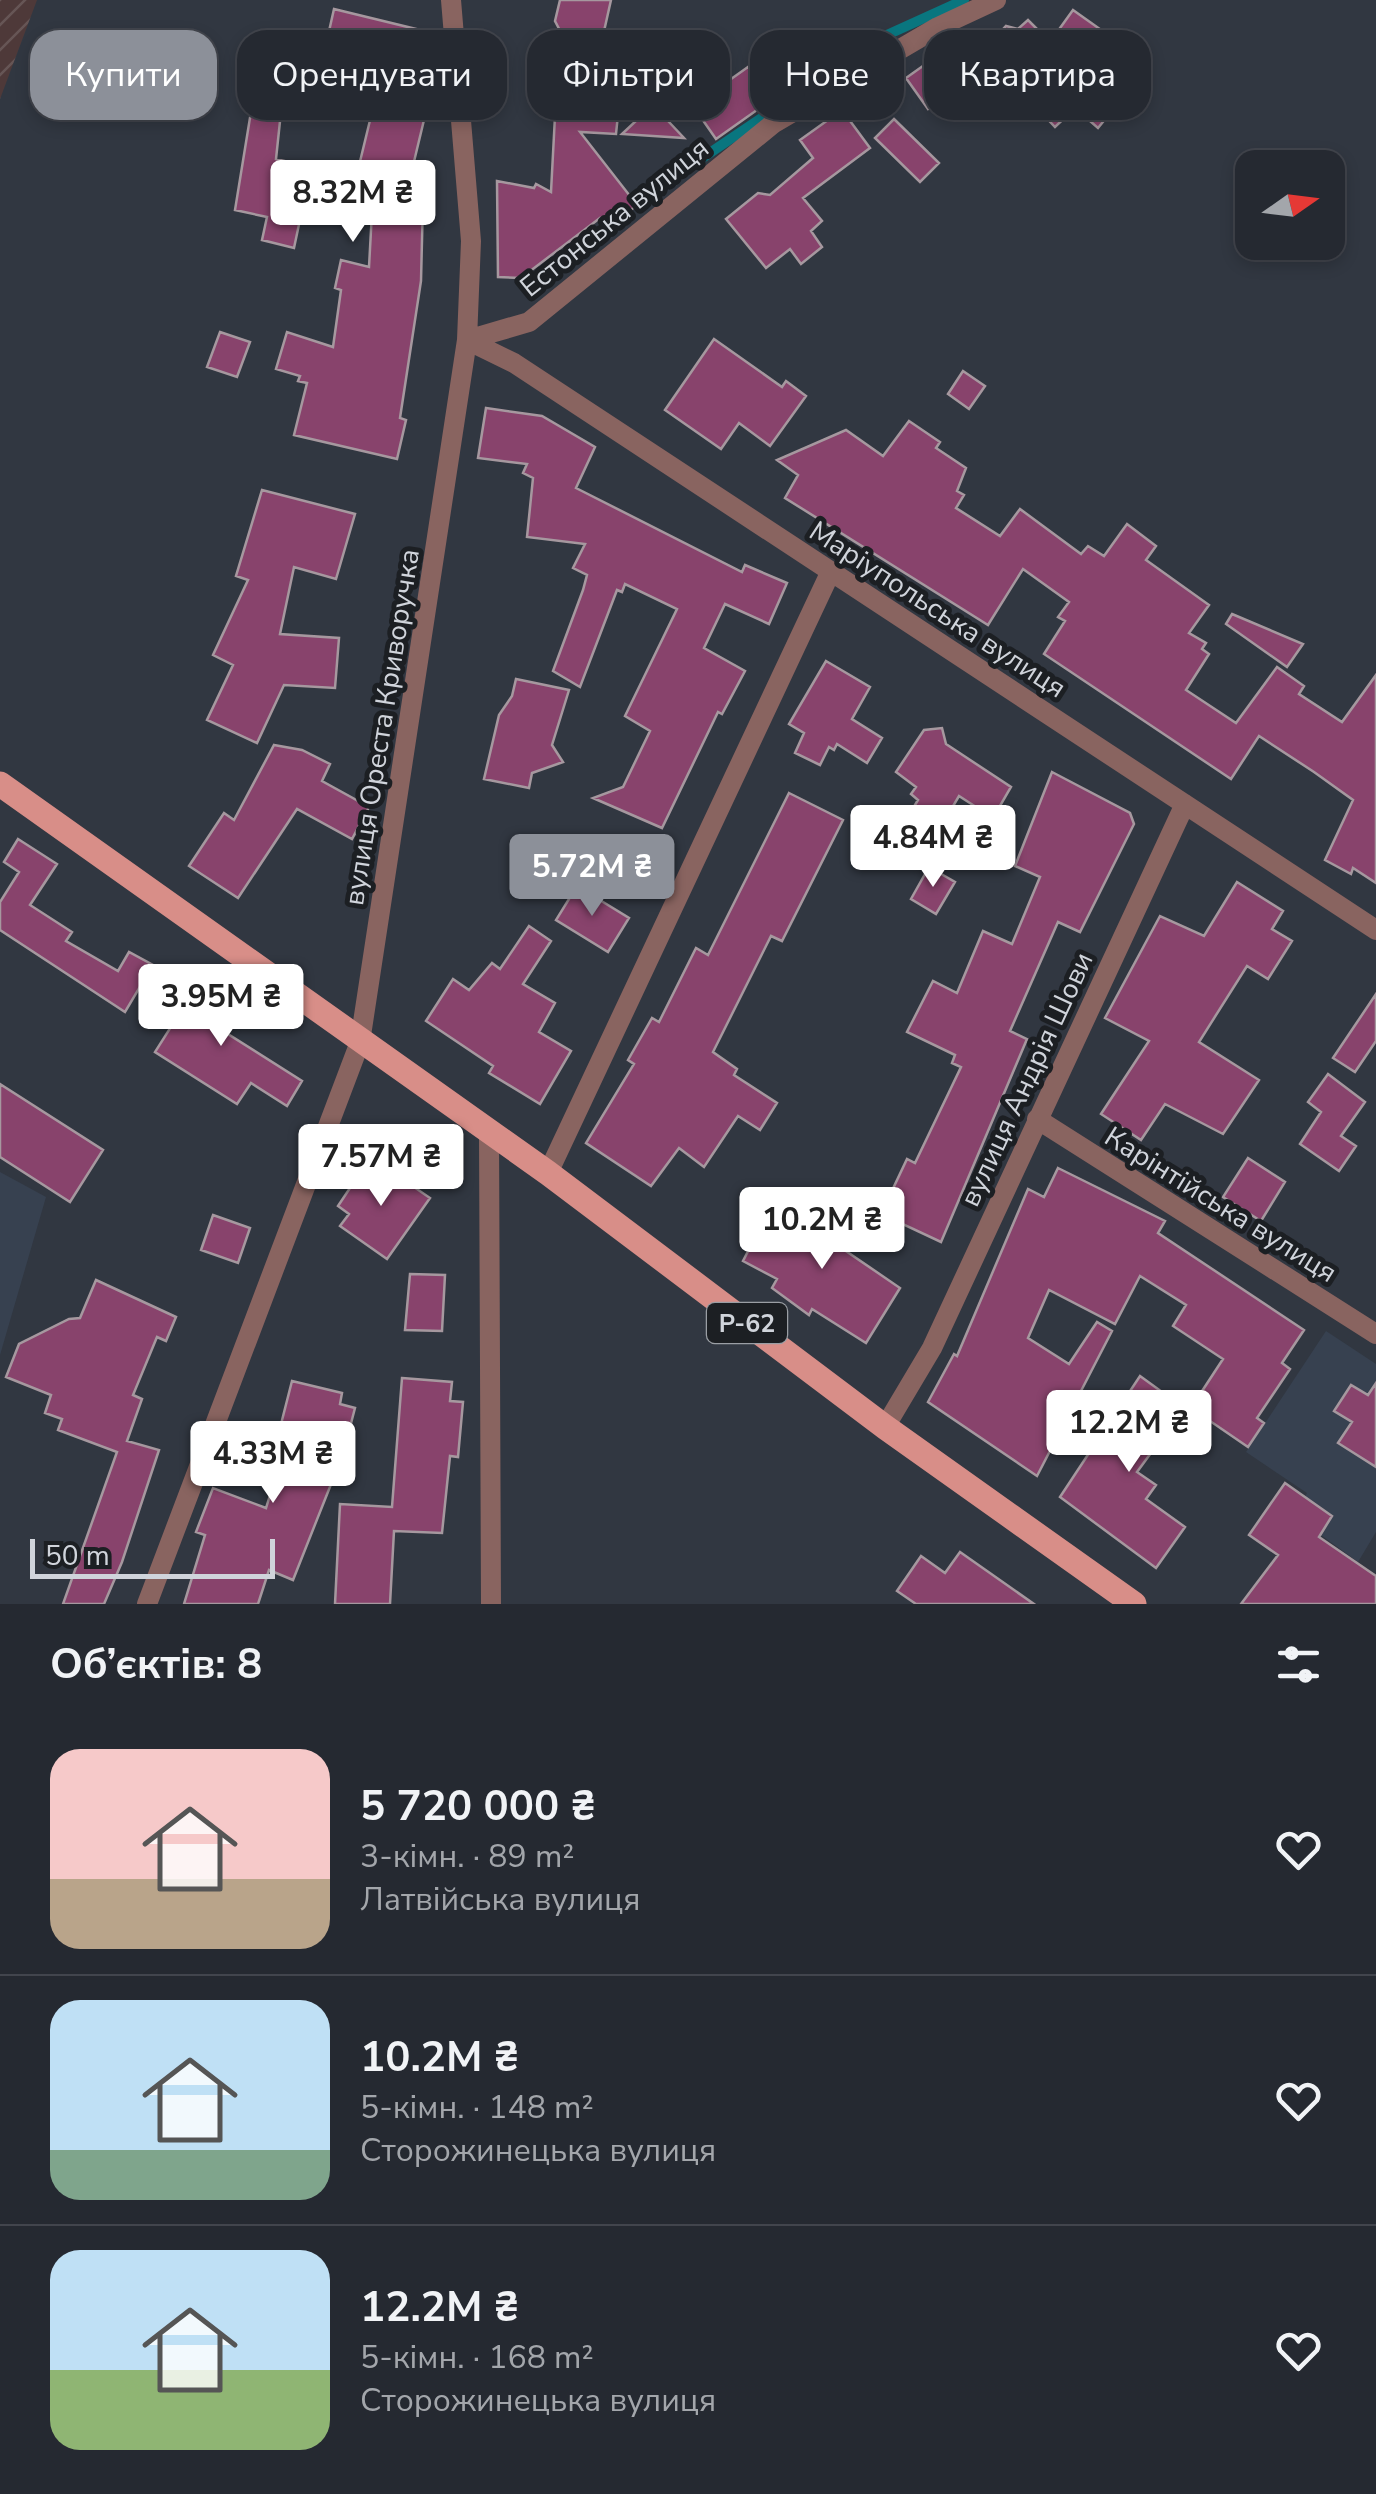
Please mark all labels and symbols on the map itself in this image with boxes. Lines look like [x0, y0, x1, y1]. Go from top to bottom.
street label: Естонська вулиця [512, 130, 717, 306]
north arrow [1235, 150, 1345, 260]
pin: 8.32M ₴ [261, 160, 445, 245]
street label: Маріупольська вулиця [802, 513, 1073, 707]
street label: вулиця Ореста Криворучка [335, 546, 429, 908]
pin: 4.84M ₴ [841, 805, 1025, 890]
pin: 5.72M ₴ [500, 834, 684, 919]
street label: вулиця Андрія Шови [951, 946, 1103, 1213]
pin: 3.95M ₴ [129, 964, 313, 1049]
street label: Карінтійська вулиця [1097, 1118, 1344, 1292]
pin: 7.57M ₴ [289, 1124, 473, 1209]
pin: 10.2M ₴ [730, 1187, 914, 1272]
road number: Р-62 [707, 1303, 787, 1343]
pin: 12.2M ₴ [1037, 1390, 1221, 1475]
pin: 4.33M ₴ [181, 1421, 365, 1506]
scale bar [30, 1534, 275, 1578]

